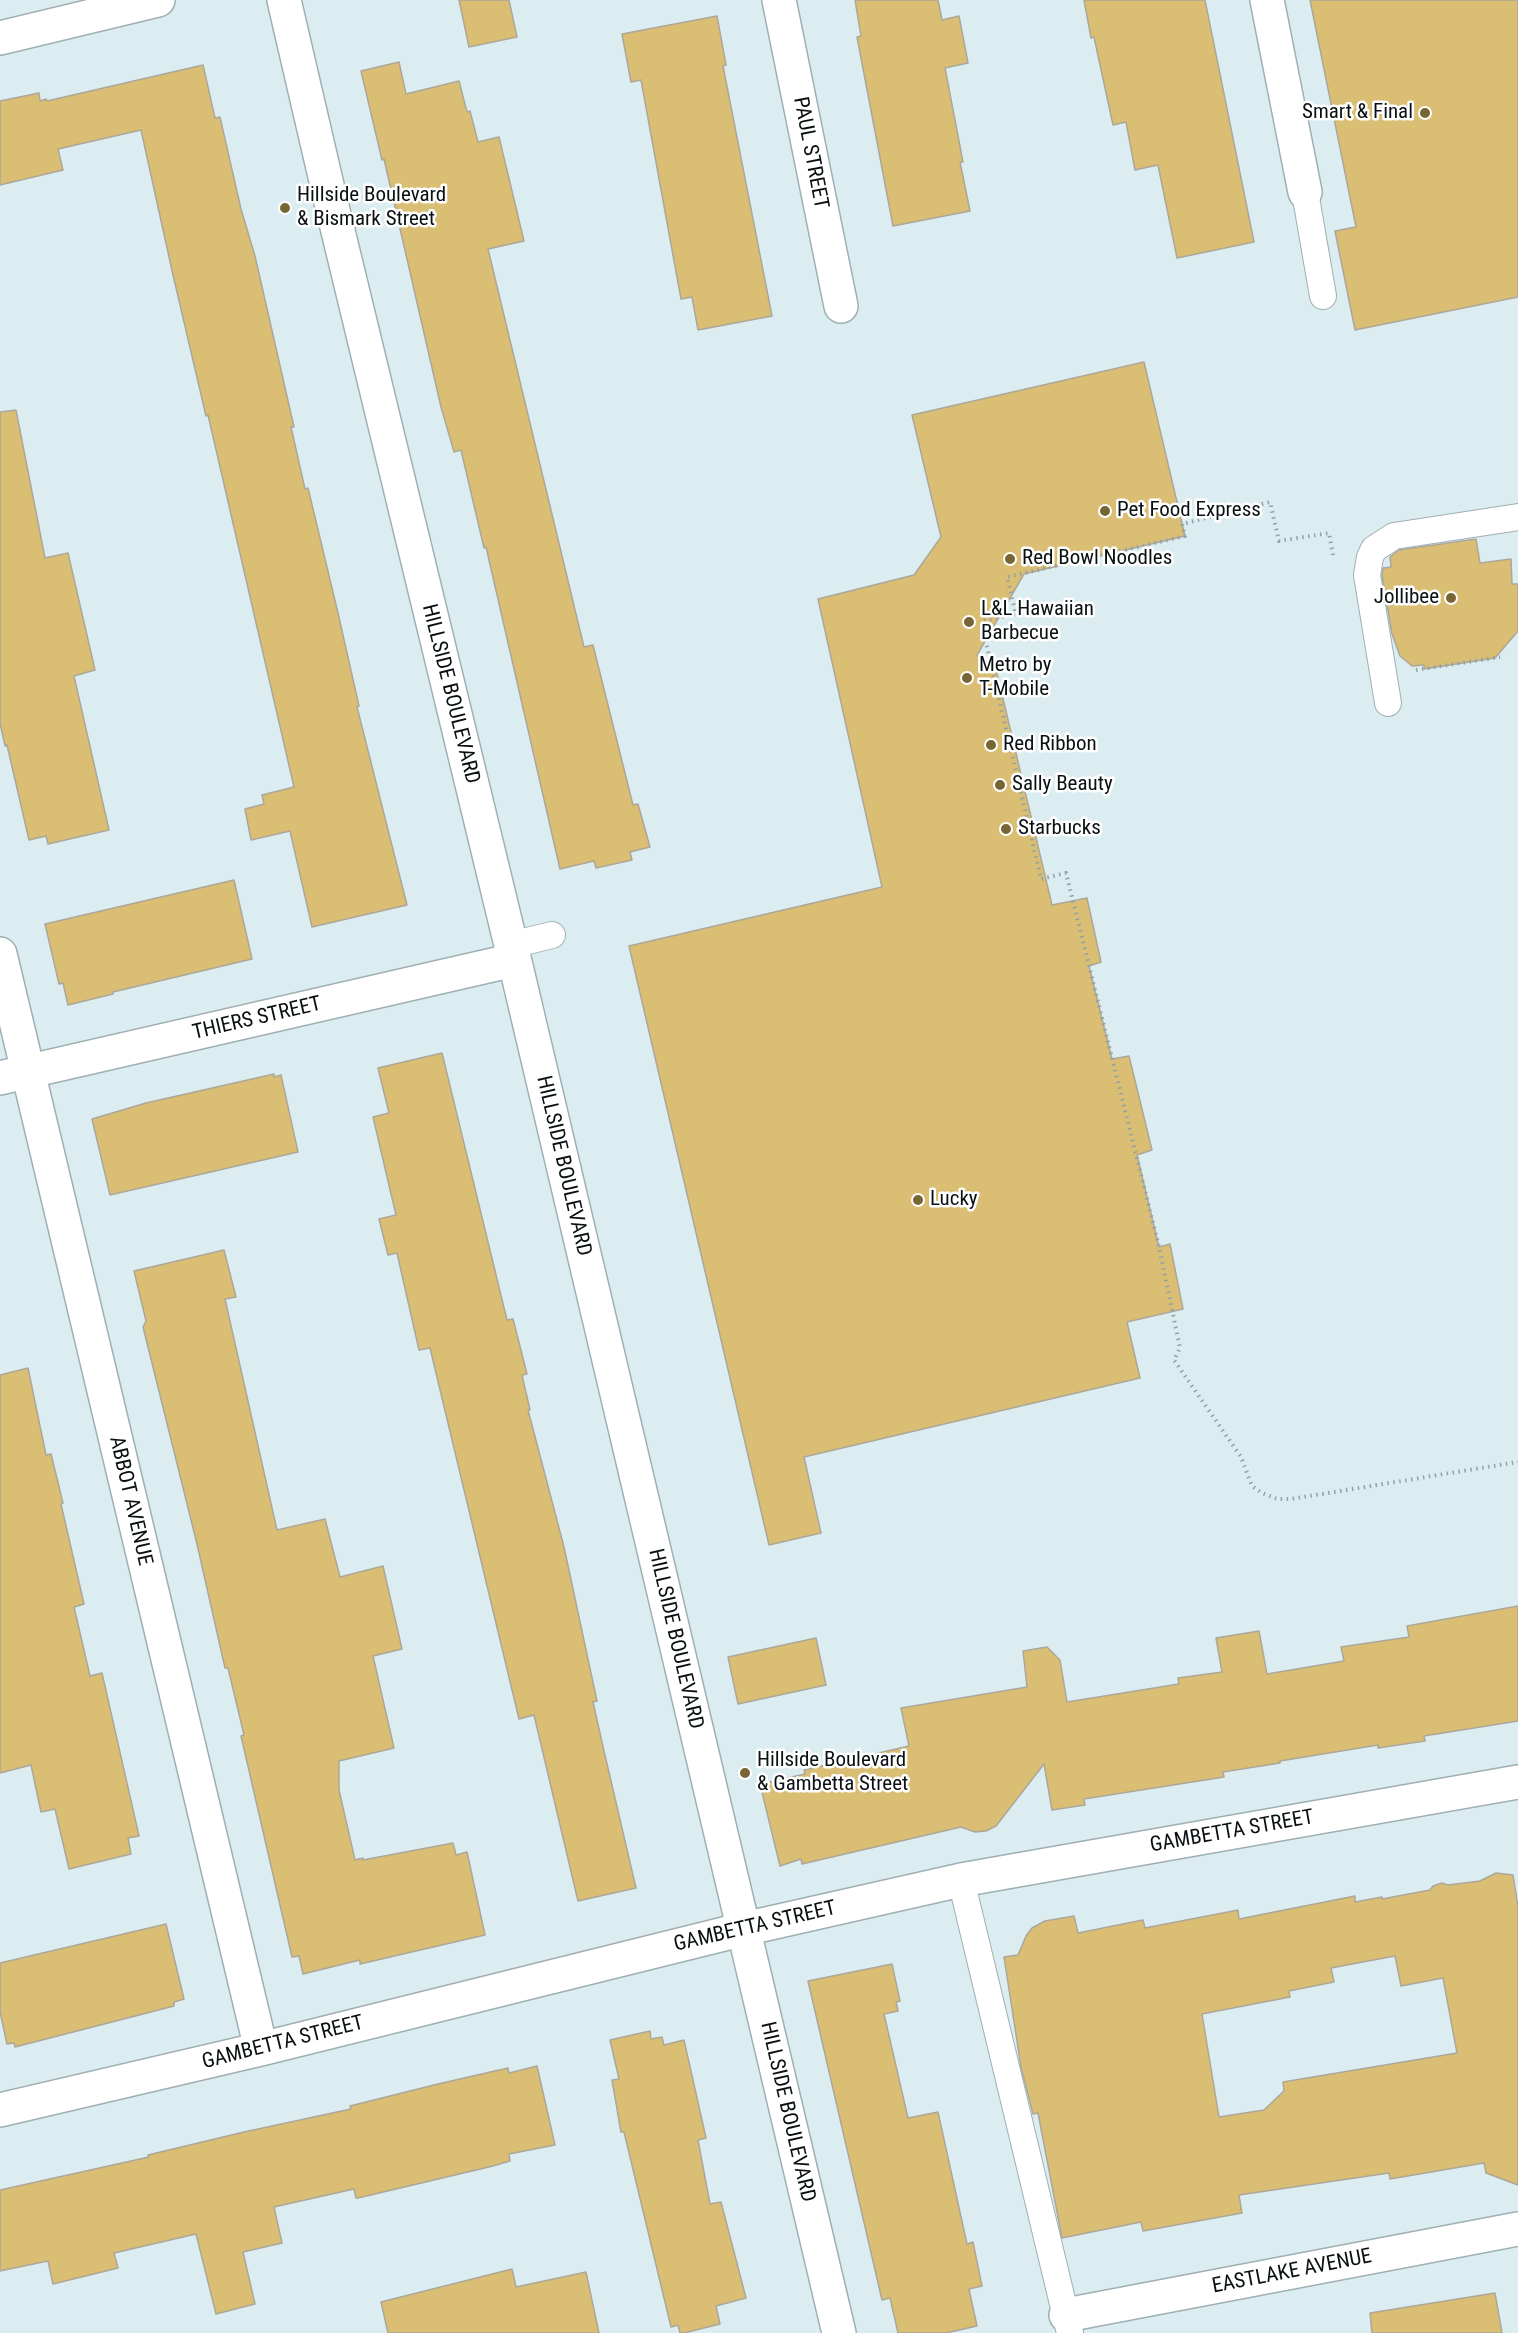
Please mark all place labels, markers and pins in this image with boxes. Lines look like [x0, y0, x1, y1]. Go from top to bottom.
place label: Smart & Final [1302, 100, 1413, 126]
marker: Smart & Final [1418, 106, 1432, 120]
place label: Hillside Boulevard & Bismark Street [297, 183, 446, 233]
marker: Hillside Boulevard & Bismark Street [278, 201, 292, 215]
place label: Pet Food Express [1117, 498, 1261, 524]
marker: Pet Food Express [1098, 504, 1112, 518]
place label: Red Bowl Noodles [1022, 546, 1172, 572]
marker: Red Bowl Noodles [1003, 552, 1017, 566]
place label: Jollibee [1374, 585, 1439, 611]
marker: Jollibee [1444, 591, 1458, 605]
place label: L&L Hawaiian Barbecue [981, 597, 1094, 647]
marker: L&L Hawaiian Barbecue [962, 615, 976, 629]
place label: Metro by T-Mobile [979, 653, 1051, 703]
marker: Metro by T-Mobile [960, 671, 974, 685]
place label: Red Ribbon [1003, 732, 1097, 758]
marker: Red Ribbon [984, 738, 998, 752]
place label: Sally Beauty [1012, 772, 1113, 798]
marker: Sally Beauty [993, 778, 1007, 792]
place label: Starbucks [1018, 816, 1101, 842]
marker: Starbucks [999, 822, 1013, 836]
place label: Lucky [930, 1187, 978, 1213]
marker: Lucky [911, 1193, 925, 1207]
place label: Hillside Boulevard & Gambetta Street [757, 1748, 908, 1798]
marker: Hillside Boulevard & Gambetta Street [738, 1766, 752, 1780]

